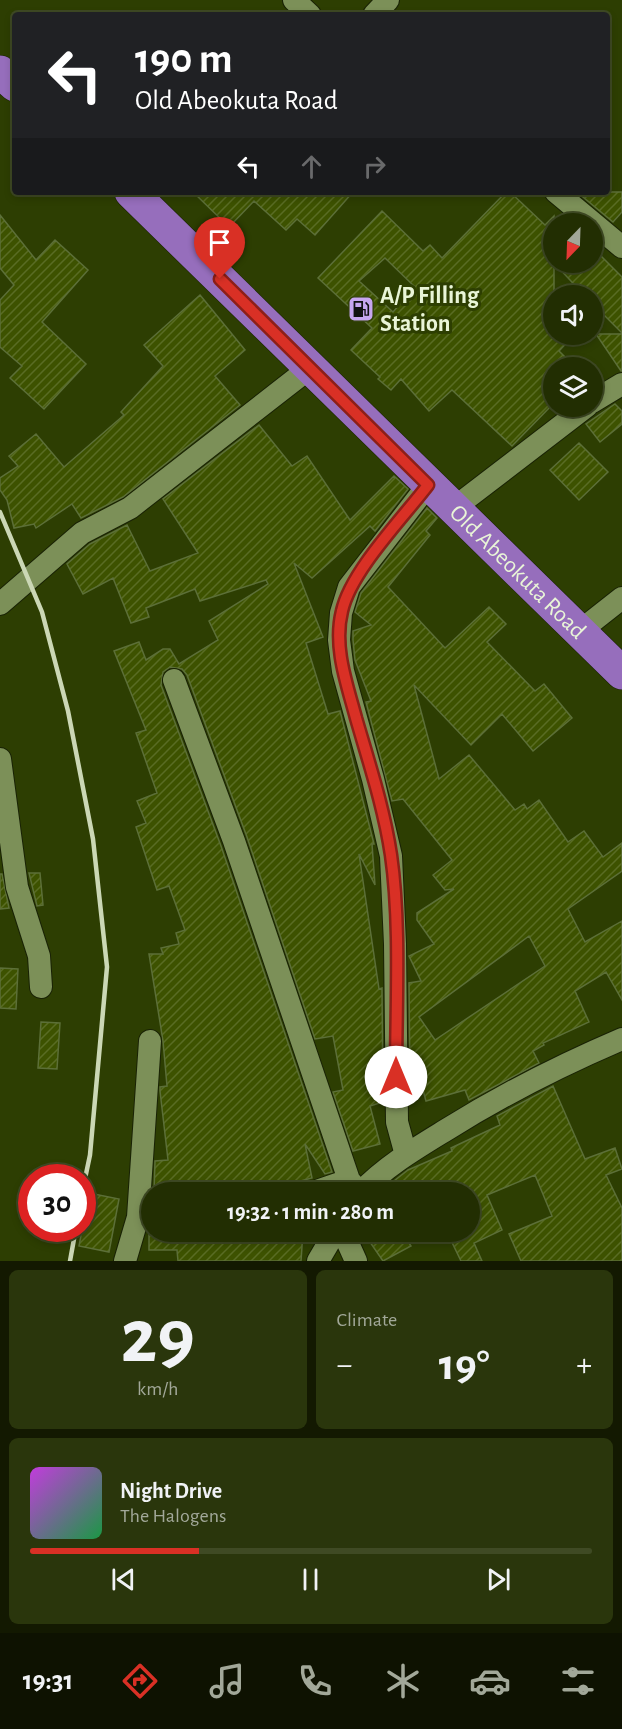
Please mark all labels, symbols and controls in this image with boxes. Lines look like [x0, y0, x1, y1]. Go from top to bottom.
icon: left [36, 36, 114, 114]
text: 190 m [135, 38, 233, 80]
text: Old Abeokuta Road [135, 87, 338, 114]
icon: left [232, 150, 265, 183]
icon: ahead [295, 150, 328, 183]
icon: right [358, 150, 391, 183]
north arrow [543, 213, 603, 273]
map controls [543, 213, 603, 417]
pin [194, 217, 245, 279]
icon: arrive [203, 226, 236, 259]
place label: A/P Filling Station [380, 284, 480, 336]
button: sound [543, 285, 603, 345]
fuel station icon: A/P Filling Station [346, 294, 376, 324]
button: layers [543, 357, 603, 417]
street label: Old Abeokuta Road [445, 500, 590, 644]
position arrow [364, 1045, 428, 1109]
speed limit sign: 30 [18, 1164, 96, 1242]
text: 19:32 · 1 min · 280 m [227, 1201, 394, 1223]
text: 29 [121, 1299, 195, 1377]
text: Climate [337, 1310, 397, 1330]
text: 19° [439, 1343, 490, 1388]
text: − [337, 1349, 352, 1382]
text: + [576, 1349, 592, 1382]
text: km/h [137, 1379, 178, 1399]
text: Night Drive [120, 1480, 222, 1502]
text: The Halogens [120, 1506, 226, 1526]
icon: previous [107, 1563, 140, 1596]
icon: pause [294, 1563, 327, 1596]
icon: next [482, 1563, 515, 1596]
icon: directions [119, 1660, 161, 1702]
icon: music [206, 1660, 248, 1702]
icon: phone [294, 1660, 336, 1702]
icon: climate [382, 1660, 424, 1702]
icon: car [469, 1660, 511, 1702]
icon: filters [557, 1660, 599, 1702]
text: 19:31 [23, 1667, 73, 1694]

